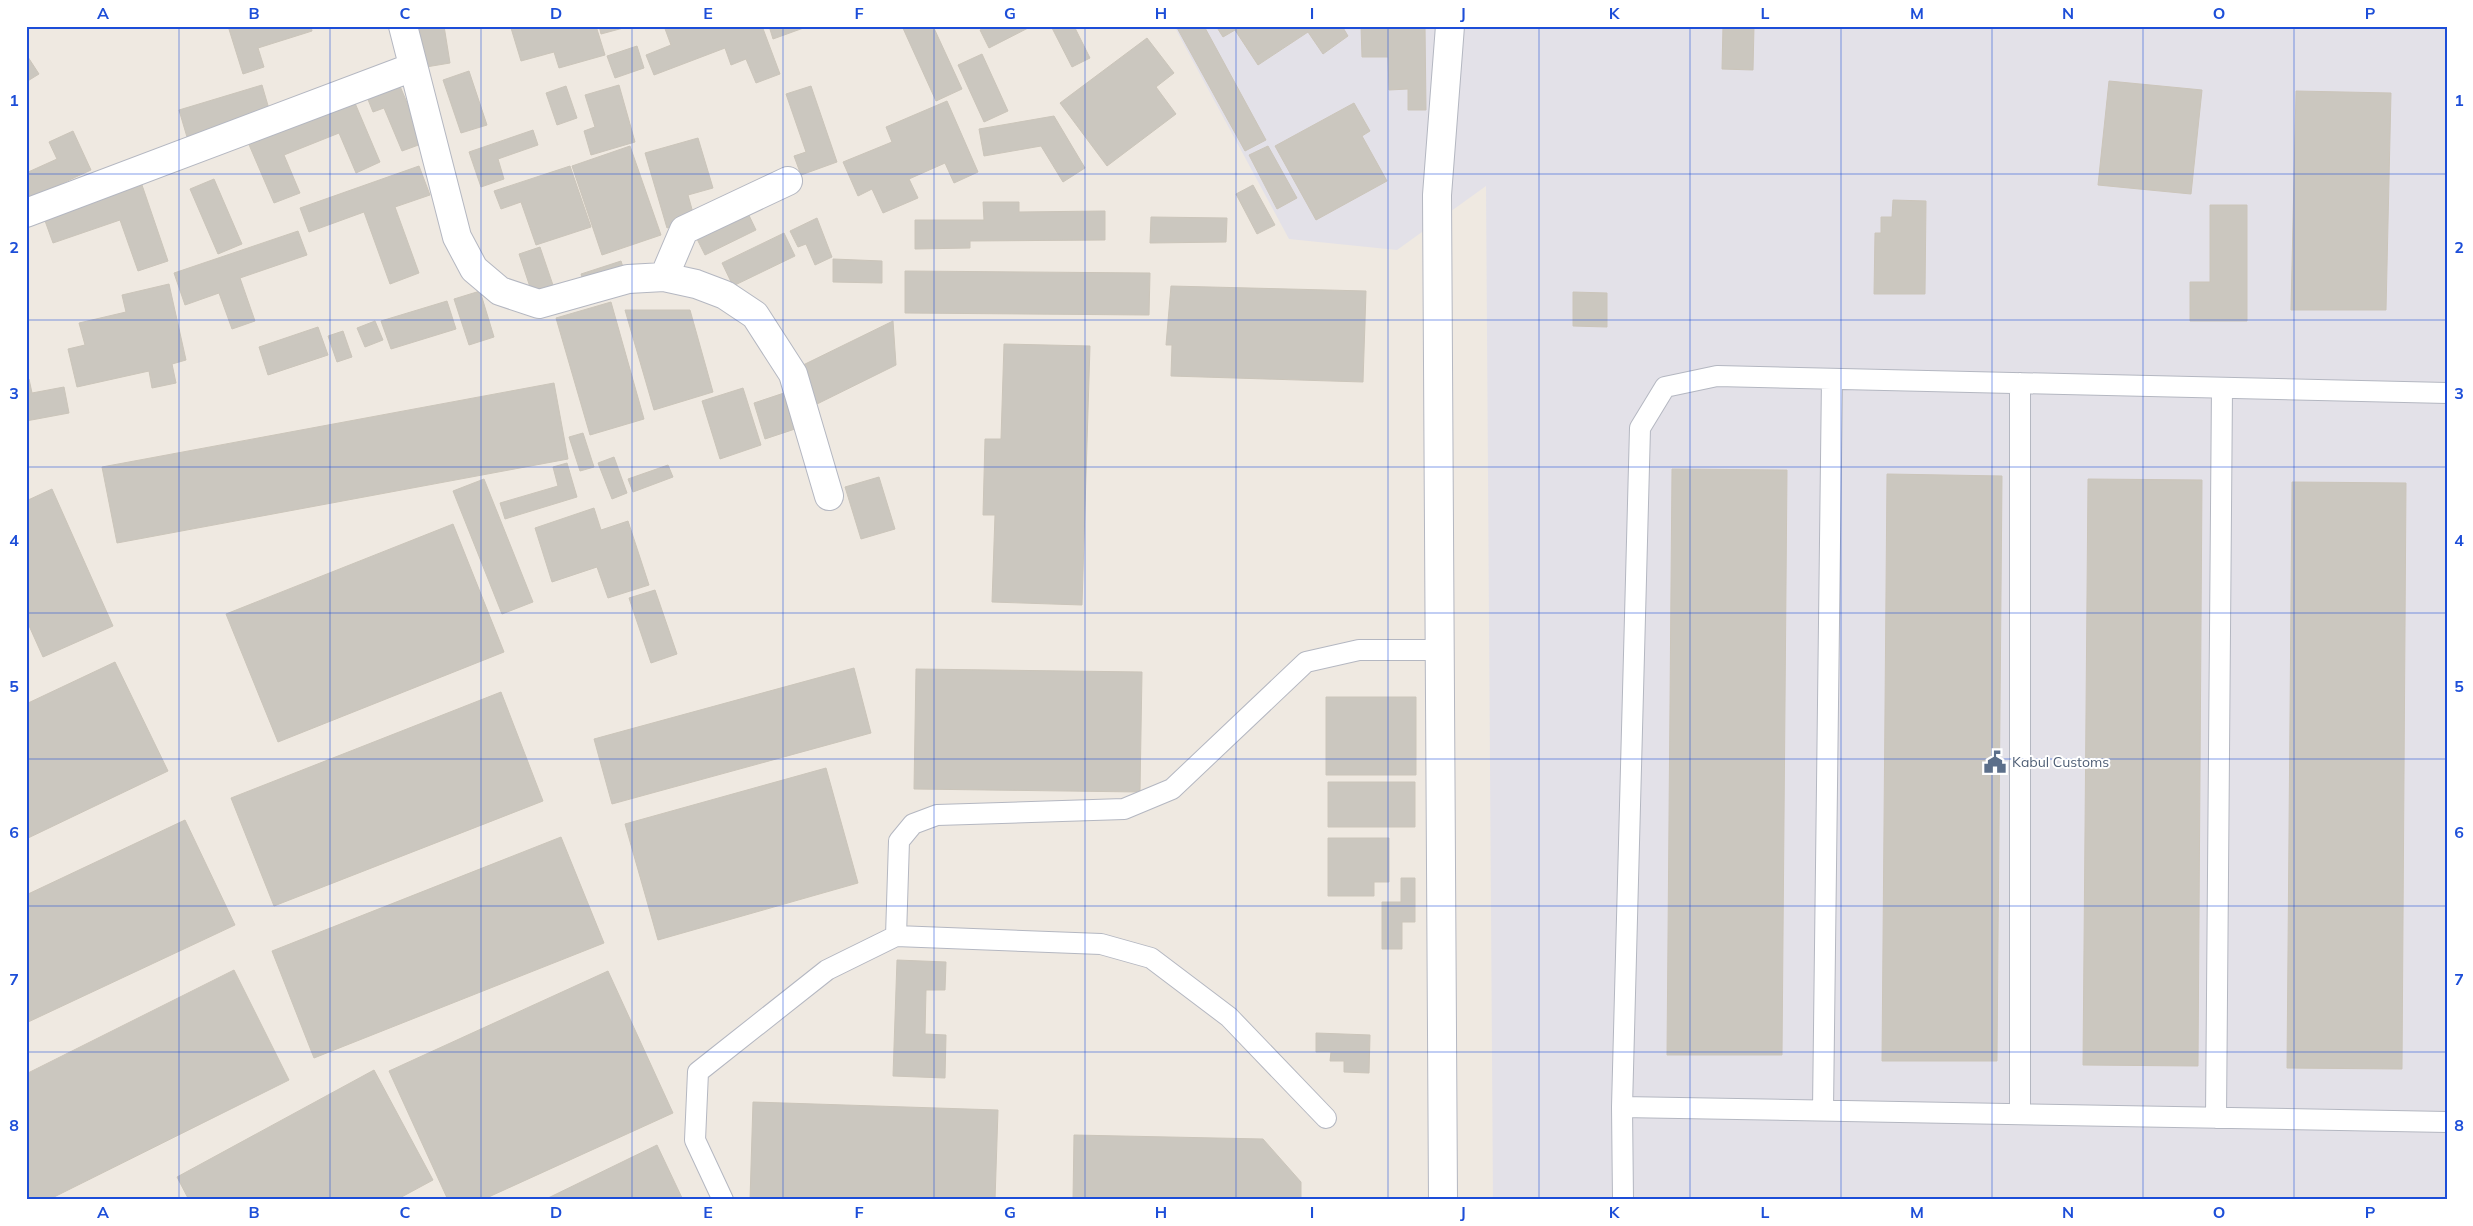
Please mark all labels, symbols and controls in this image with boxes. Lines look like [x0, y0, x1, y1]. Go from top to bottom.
text: A [97, 3, 109, 23]
text: B [248, 3, 260, 23]
text: C [400, 3, 411, 23]
text: D [550, 3, 562, 23]
text: E [703, 3, 713, 23]
text: F [854, 3, 864, 23]
text: G [1004, 3, 1016, 23]
text: H [1155, 3, 1167, 23]
text: I [1310, 3, 1314, 23]
text: J [1460, 3, 1466, 23]
text: K [1609, 3, 1621, 23]
text: L [1761, 3, 1770, 23]
text: M [1910, 3, 1924, 23]
text: N [2062, 3, 2074, 23]
text: O [2213, 3, 2225, 23]
text: P [2365, 3, 2376, 23]
text: 1 [9, 90, 19, 110]
text: 1 [2454, 90, 2464, 110]
text: 2 [9, 237, 19, 257]
text: 2 [2454, 237, 2464, 257]
text: 3 [9, 383, 19, 403]
text: 3 [2454, 383, 2464, 403]
text: 4 [9, 530, 19, 550]
text: 4 [2454, 530, 2464, 550]
text: 5 [9, 676, 19, 696]
text: 5 [2454, 676, 2464, 696]
public building icon: Kabul Customs [1982, 749, 2008, 775]
place label: Kabul Customs [2012, 753, 2109, 771]
text: 6 [9, 822, 19, 842]
text: 6 [2454, 822, 2464, 842]
text: 7 [9, 969, 19, 989]
text: 7 [2454, 969, 2464, 989]
text: 8 [9, 1115, 19, 1135]
text: 8 [2454, 1115, 2464, 1135]
text: A [97, 1202, 109, 1222]
text: B [248, 1202, 260, 1222]
text: C [400, 1202, 411, 1222]
text: D [550, 1202, 562, 1222]
text: E [703, 1202, 713, 1222]
text: F [854, 1202, 864, 1222]
text: G [1004, 1202, 1016, 1222]
text: H [1155, 1202, 1167, 1222]
text: I [1310, 1202, 1314, 1222]
text: J [1460, 1202, 1466, 1222]
text: K [1609, 1202, 1621, 1222]
text: L [1761, 1202, 1770, 1222]
text: M [1910, 1202, 1924, 1222]
text: N [2062, 1202, 2074, 1222]
text: O [2213, 1202, 2225, 1222]
text: P [2365, 1202, 2376, 1222]

